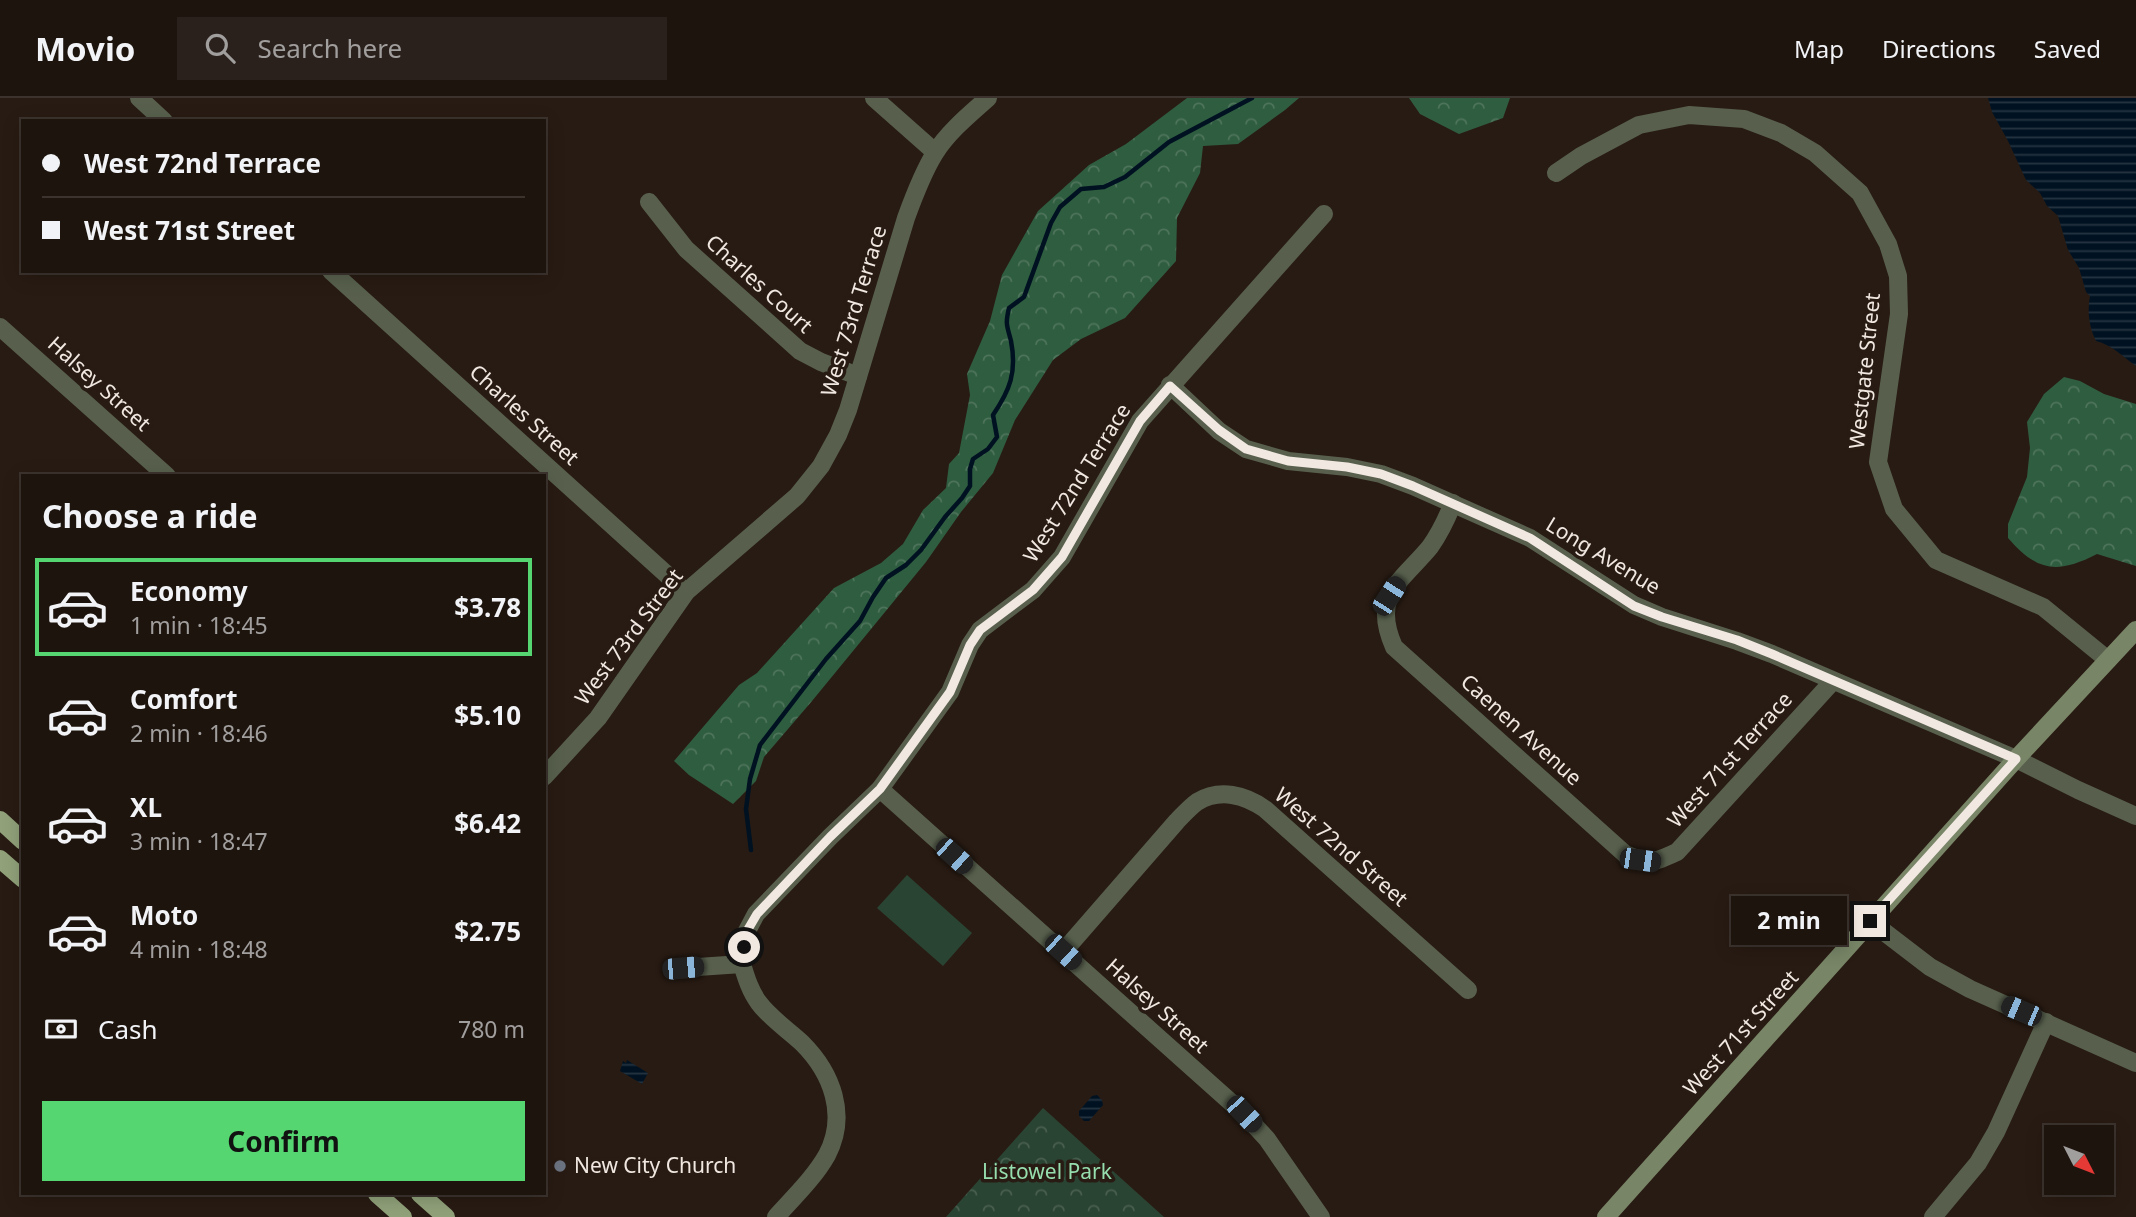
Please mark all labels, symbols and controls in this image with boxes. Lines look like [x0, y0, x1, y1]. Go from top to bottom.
search box [177, 17, 667, 80]
text: Movio [35, 26, 135, 71]
icon: search [201, 29, 239, 67]
text: Search here [257, 30, 402, 66]
text: Map [1794, 32, 1844, 65]
text: Directions [1882, 32, 1996, 65]
text: Saved [2034, 32, 2101, 65]
text: West 72nd Terrace [84, 145, 321, 181]
text: West 71st Street [84, 212, 295, 248]
street label: West 73rd Terrace [814, 222, 892, 400]
street label: Charles Court [700, 228, 819, 339]
street label: Westgate Street [1842, 291, 1886, 450]
street label: Halsey Street [42, 330, 157, 437]
street label: Charles Street [464, 358, 586, 471]
street label: West 72nd Terrace [1016, 398, 1136, 567]
text: Choose a ride [42, 494, 258, 537]
street label: Long Avenue [1541, 510, 1666, 600]
street label: West 73rd Street [568, 562, 689, 710]
text: Economy [130, 573, 248, 609]
car [1369, 573, 1410, 619]
icon: car [46, 576, 109, 639]
text: $3.78 [454, 589, 521, 625]
text: 1 min · 18:45 [130, 609, 268, 641]
street label: Caenen Avenue [1455, 667, 1588, 791]
text: Comfort [130, 681, 238, 717]
icon: car [46, 684, 109, 747]
street label: West 71st Terrace [1661, 685, 1798, 833]
text: $5.10 [454, 697, 521, 733]
text: 2 min · 18:46 [130, 717, 268, 749]
street label: West 72nd Street [1269, 781, 1415, 912]
text: XL [130, 789, 162, 825]
icon: car [46, 792, 109, 855]
text: $6.42 [454, 805, 521, 841]
text: 3 min · 18:47 [130, 825, 268, 857]
car [932, 834, 977, 878]
car [1618, 847, 1663, 873]
callout: 2 min [1730, 896, 1846, 946]
text: Moto [130, 897, 198, 933]
icon: car [46, 900, 109, 963]
text: 2 min [1757, 904, 1821, 936]
route end [1854, 905, 1886, 937]
text: $2.75 [454, 913, 521, 949]
car [1041, 930, 1086, 974]
route start [728, 931, 760, 963]
text: 4 min · 18:48 [130, 933, 268, 965]
street label: Halsey Street [1100, 952, 1215, 1059]
car [662, 956, 705, 980]
street label: West 71st Street [1676, 963, 1804, 1101]
car [1998, 993, 2045, 1029]
icon: cash [42, 1010, 80, 1048]
text: Cash [98, 1011, 158, 1047]
text: 780 m [458, 1013, 525, 1045]
car [1222, 1091, 1267, 1137]
button: Confirm [42, 1101, 525, 1181]
north arrow [2044, 1125, 2114, 1195]
map controls [2044, 1125, 2114, 1195]
place label: New City Church [574, 1151, 736, 1179]
park label: Listowel Park [982, 1157, 1113, 1185]
marker: New City Church [552, 1158, 568, 1174]

